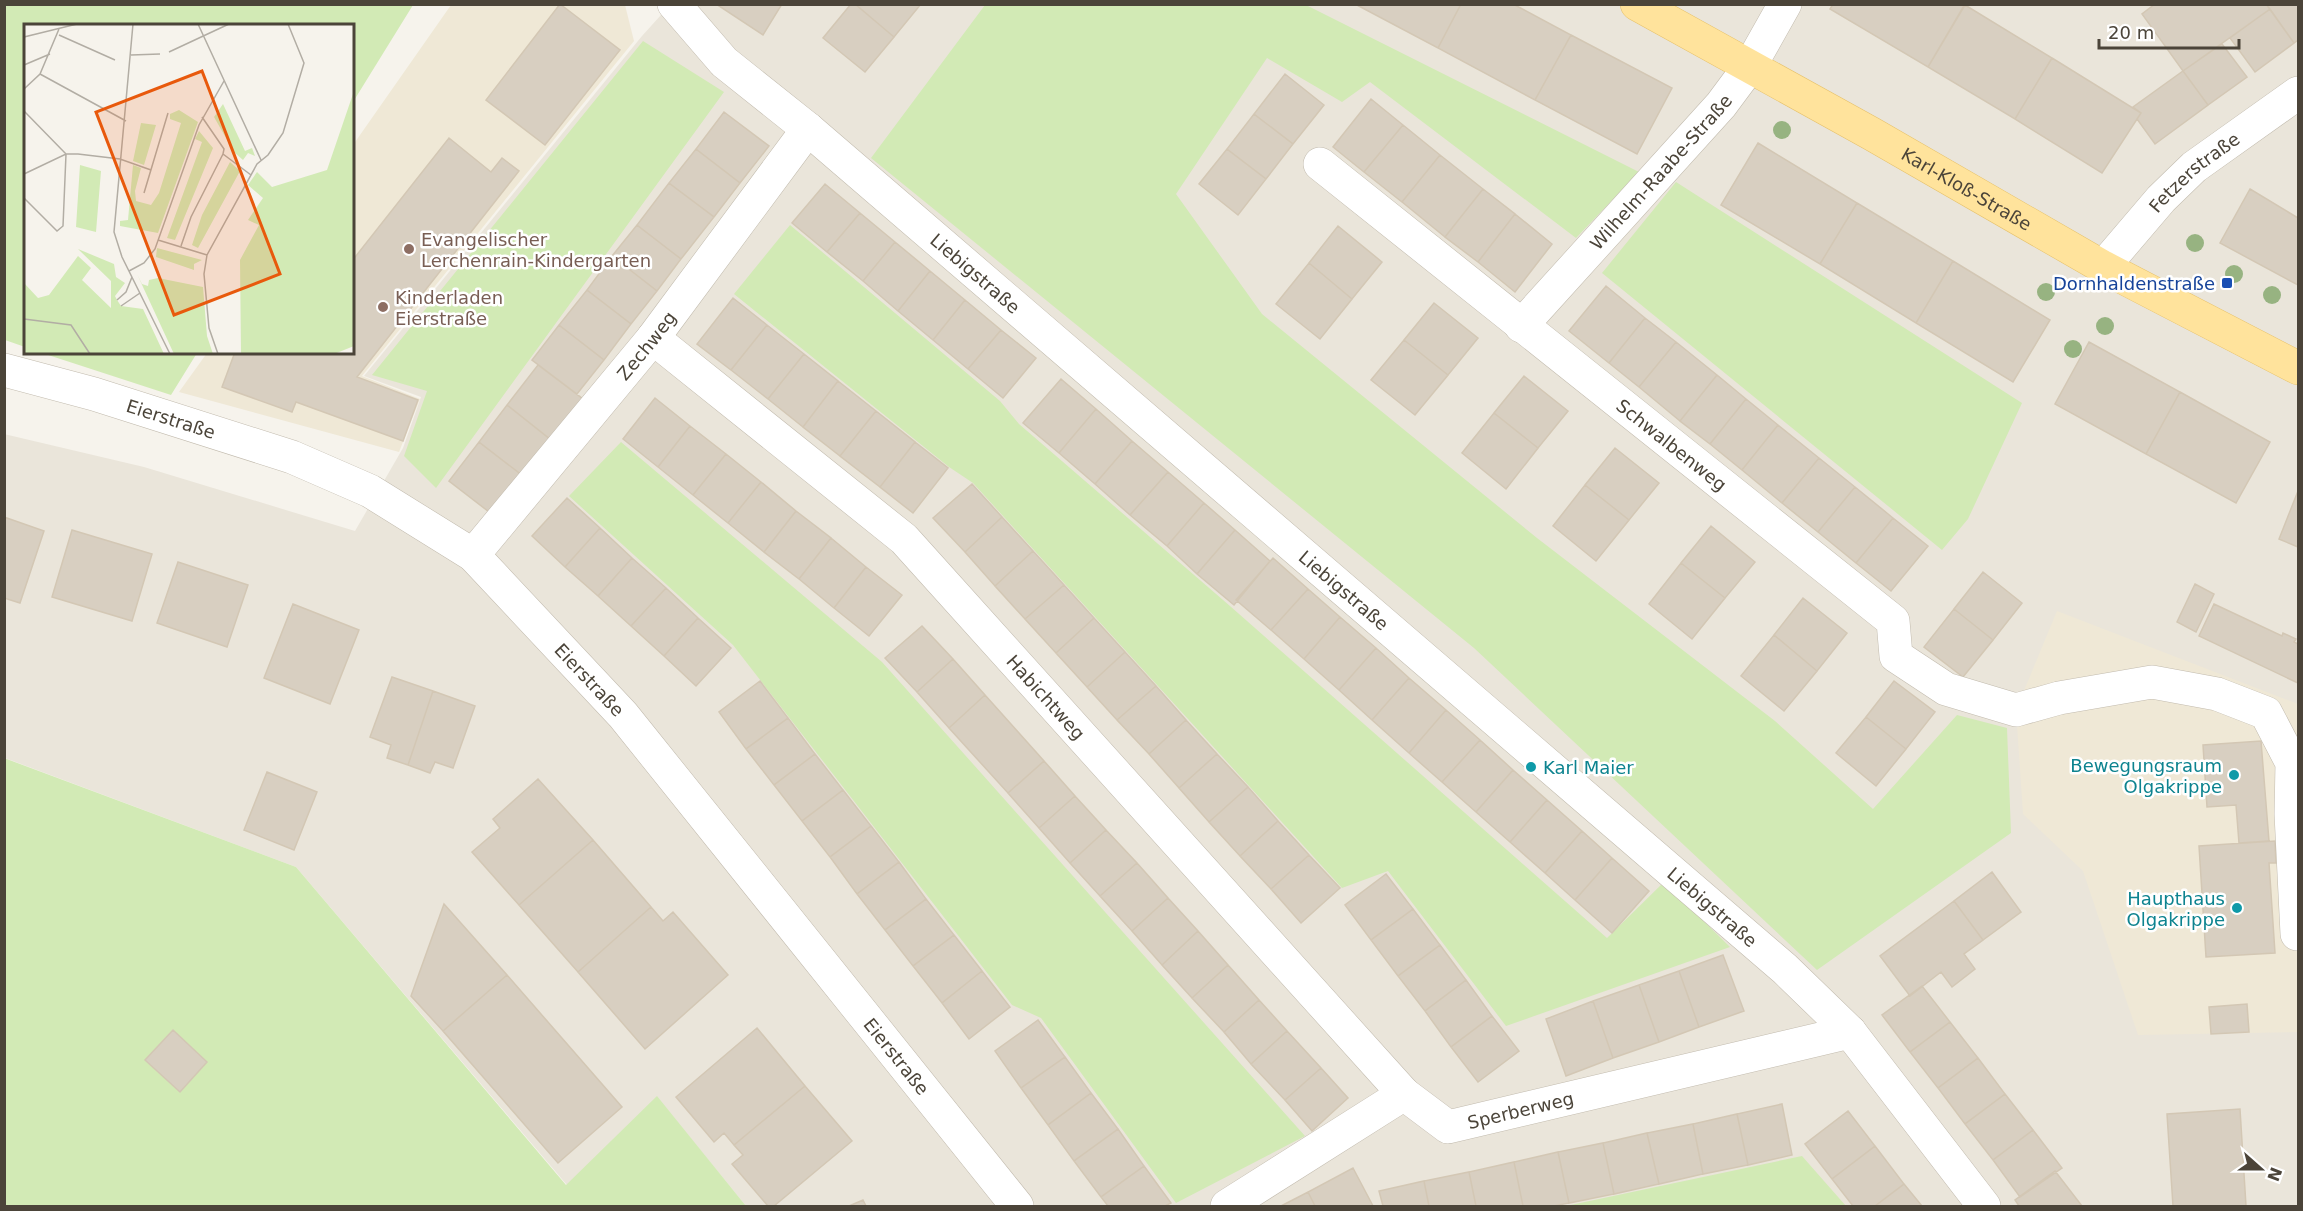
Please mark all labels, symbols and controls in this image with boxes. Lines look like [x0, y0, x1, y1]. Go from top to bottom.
scale bar [2099, 12, 2238, 50]
text: 20 m [2108, 22, 2154, 43]
inset map [24, 24, 354, 354]
street label: Wilhelm-Raabe-Straße [1585, 90, 1736, 254]
street label: Fetzerstraße [2144, 128, 2243, 216]
street label: Karl-Kloß-Straße [1898, 143, 2036, 234]
place label: Evangelischer Lerchenrain-Kindergarten [421, 229, 651, 271]
street label: Liebigstraße [927, 229, 1025, 317]
marker: Evangelischer Lerchenrain-Kindergarten [402, 242, 416, 256]
place label: Dornhaldenstraße [2053, 273, 2215, 294]
marker: Dornhaldenstraße [2220, 276, 2234, 290]
place label: Kinderladen Eierstraße [395, 287, 503, 329]
marker: Kinderladen Eierstraße [376, 300, 390, 314]
street label: Zechweg [612, 307, 680, 384]
street label: Schwalbenweg [1613, 394, 1731, 495]
street label: Eierstraße [124, 395, 218, 442]
street label: Liebigstraße [1295, 546, 1393, 634]
street label: Eierstraße [551, 639, 629, 720]
street label: Habichtweg [1003, 650, 1090, 743]
place label: Bewegungsraum Olgakrippe [2070, 755, 2222, 797]
place label: Karl Maier [1543, 757, 1634, 778]
marker: Karl Maier [1524, 760, 1538, 774]
marker: Bewegungsraum Olgakrippe [2227, 768, 2241, 782]
street label: Liebigstraße [1664, 862, 1762, 951]
place label: Haupthaus Olgakrippe [2127, 888, 2225, 930]
marker: Haupthaus Olgakrippe [2230, 901, 2244, 915]
street label: Eierstraße [860, 1014, 934, 1099]
street label: Sperberweg [1465, 1087, 1576, 1133]
north arrow [2231, 1139, 2291, 1199]
text: N [2263, 1165, 2286, 1184]

